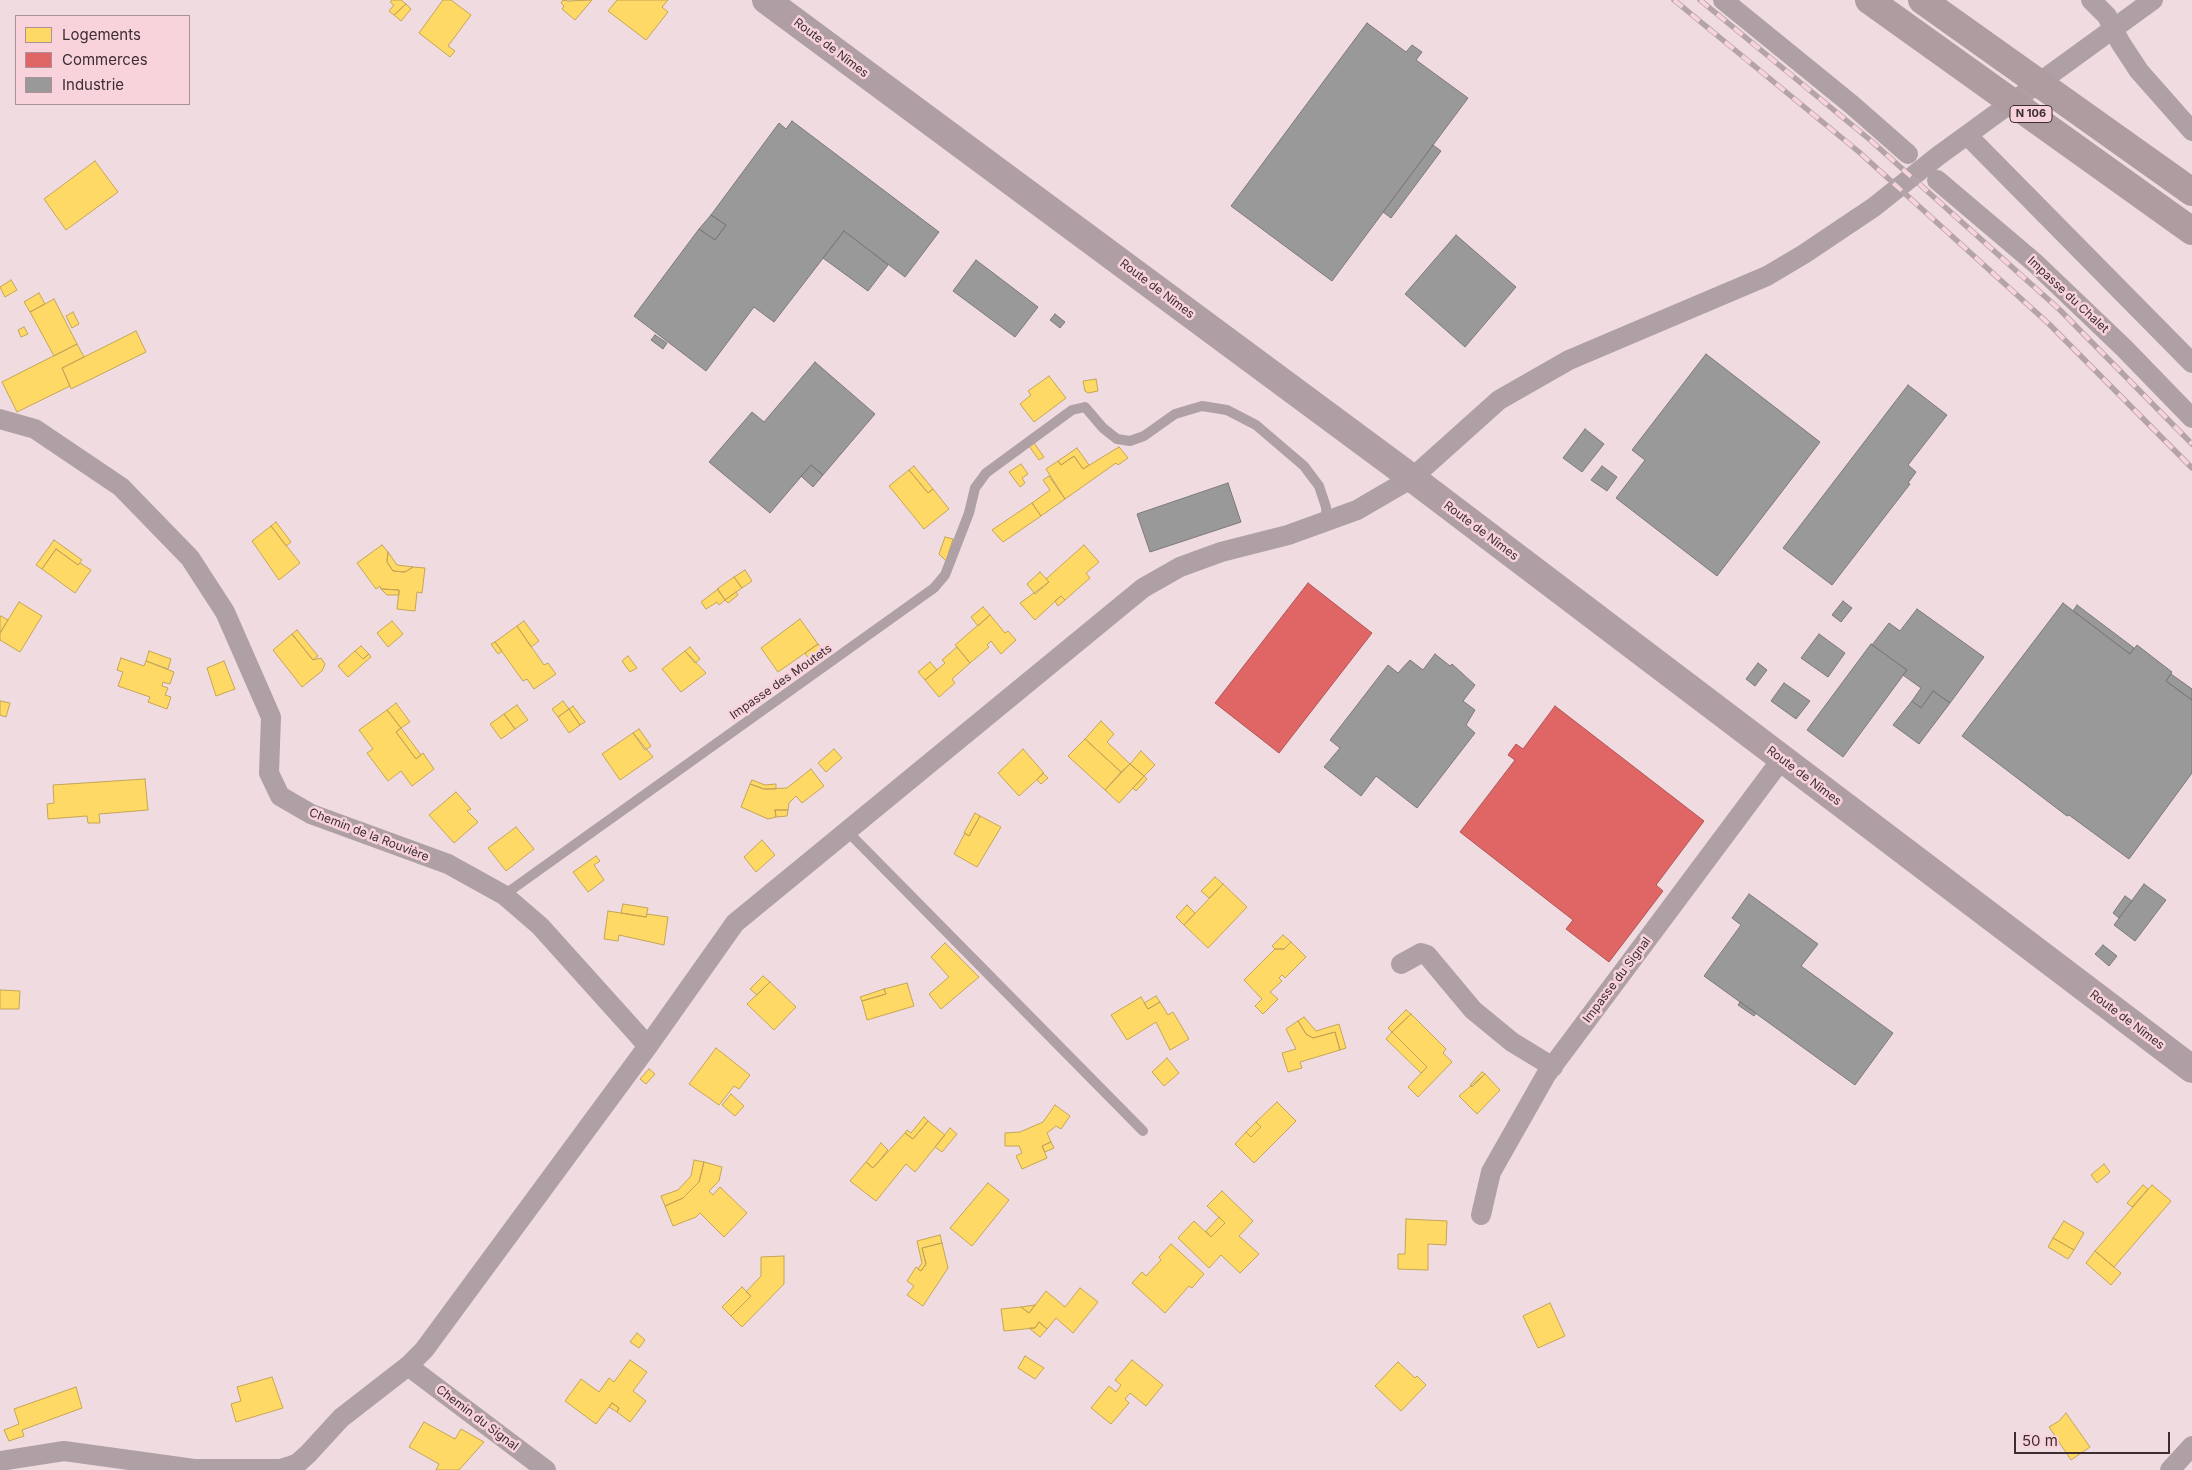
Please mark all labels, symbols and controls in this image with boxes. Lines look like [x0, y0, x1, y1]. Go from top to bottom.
legend [15, 15, 190, 105]
street label: Route de Nîmes [791, 15, 871, 81]
text: Logements [62, 25, 141, 44]
text: Commerces [62, 50, 148, 69]
text: Industrie [62, 75, 124, 94]
road number: N 106 [2010, 106, 2052, 122]
street label: Impasse du Chalet [2025, 254, 2111, 336]
street label: Route de Nîmes [1117, 256, 1197, 322]
street label: Route de Nîmes [1441, 498, 1521, 564]
street label: Impasse des Moutets [727, 641, 835, 723]
street label: Route de Nîmes [1764, 743, 1844, 809]
street label: Chemin de la Rouvière [307, 805, 431, 865]
street label: Impasse du Signal [1580, 934, 1654, 1026]
street label: Route de Nîmes [2087, 987, 2167, 1053]
street label: Chemin du Signal [433, 1382, 521, 1454]
scale bar [2017, 1422, 2173, 1454]
text: 50 m [2022, 1431, 2058, 1450]

